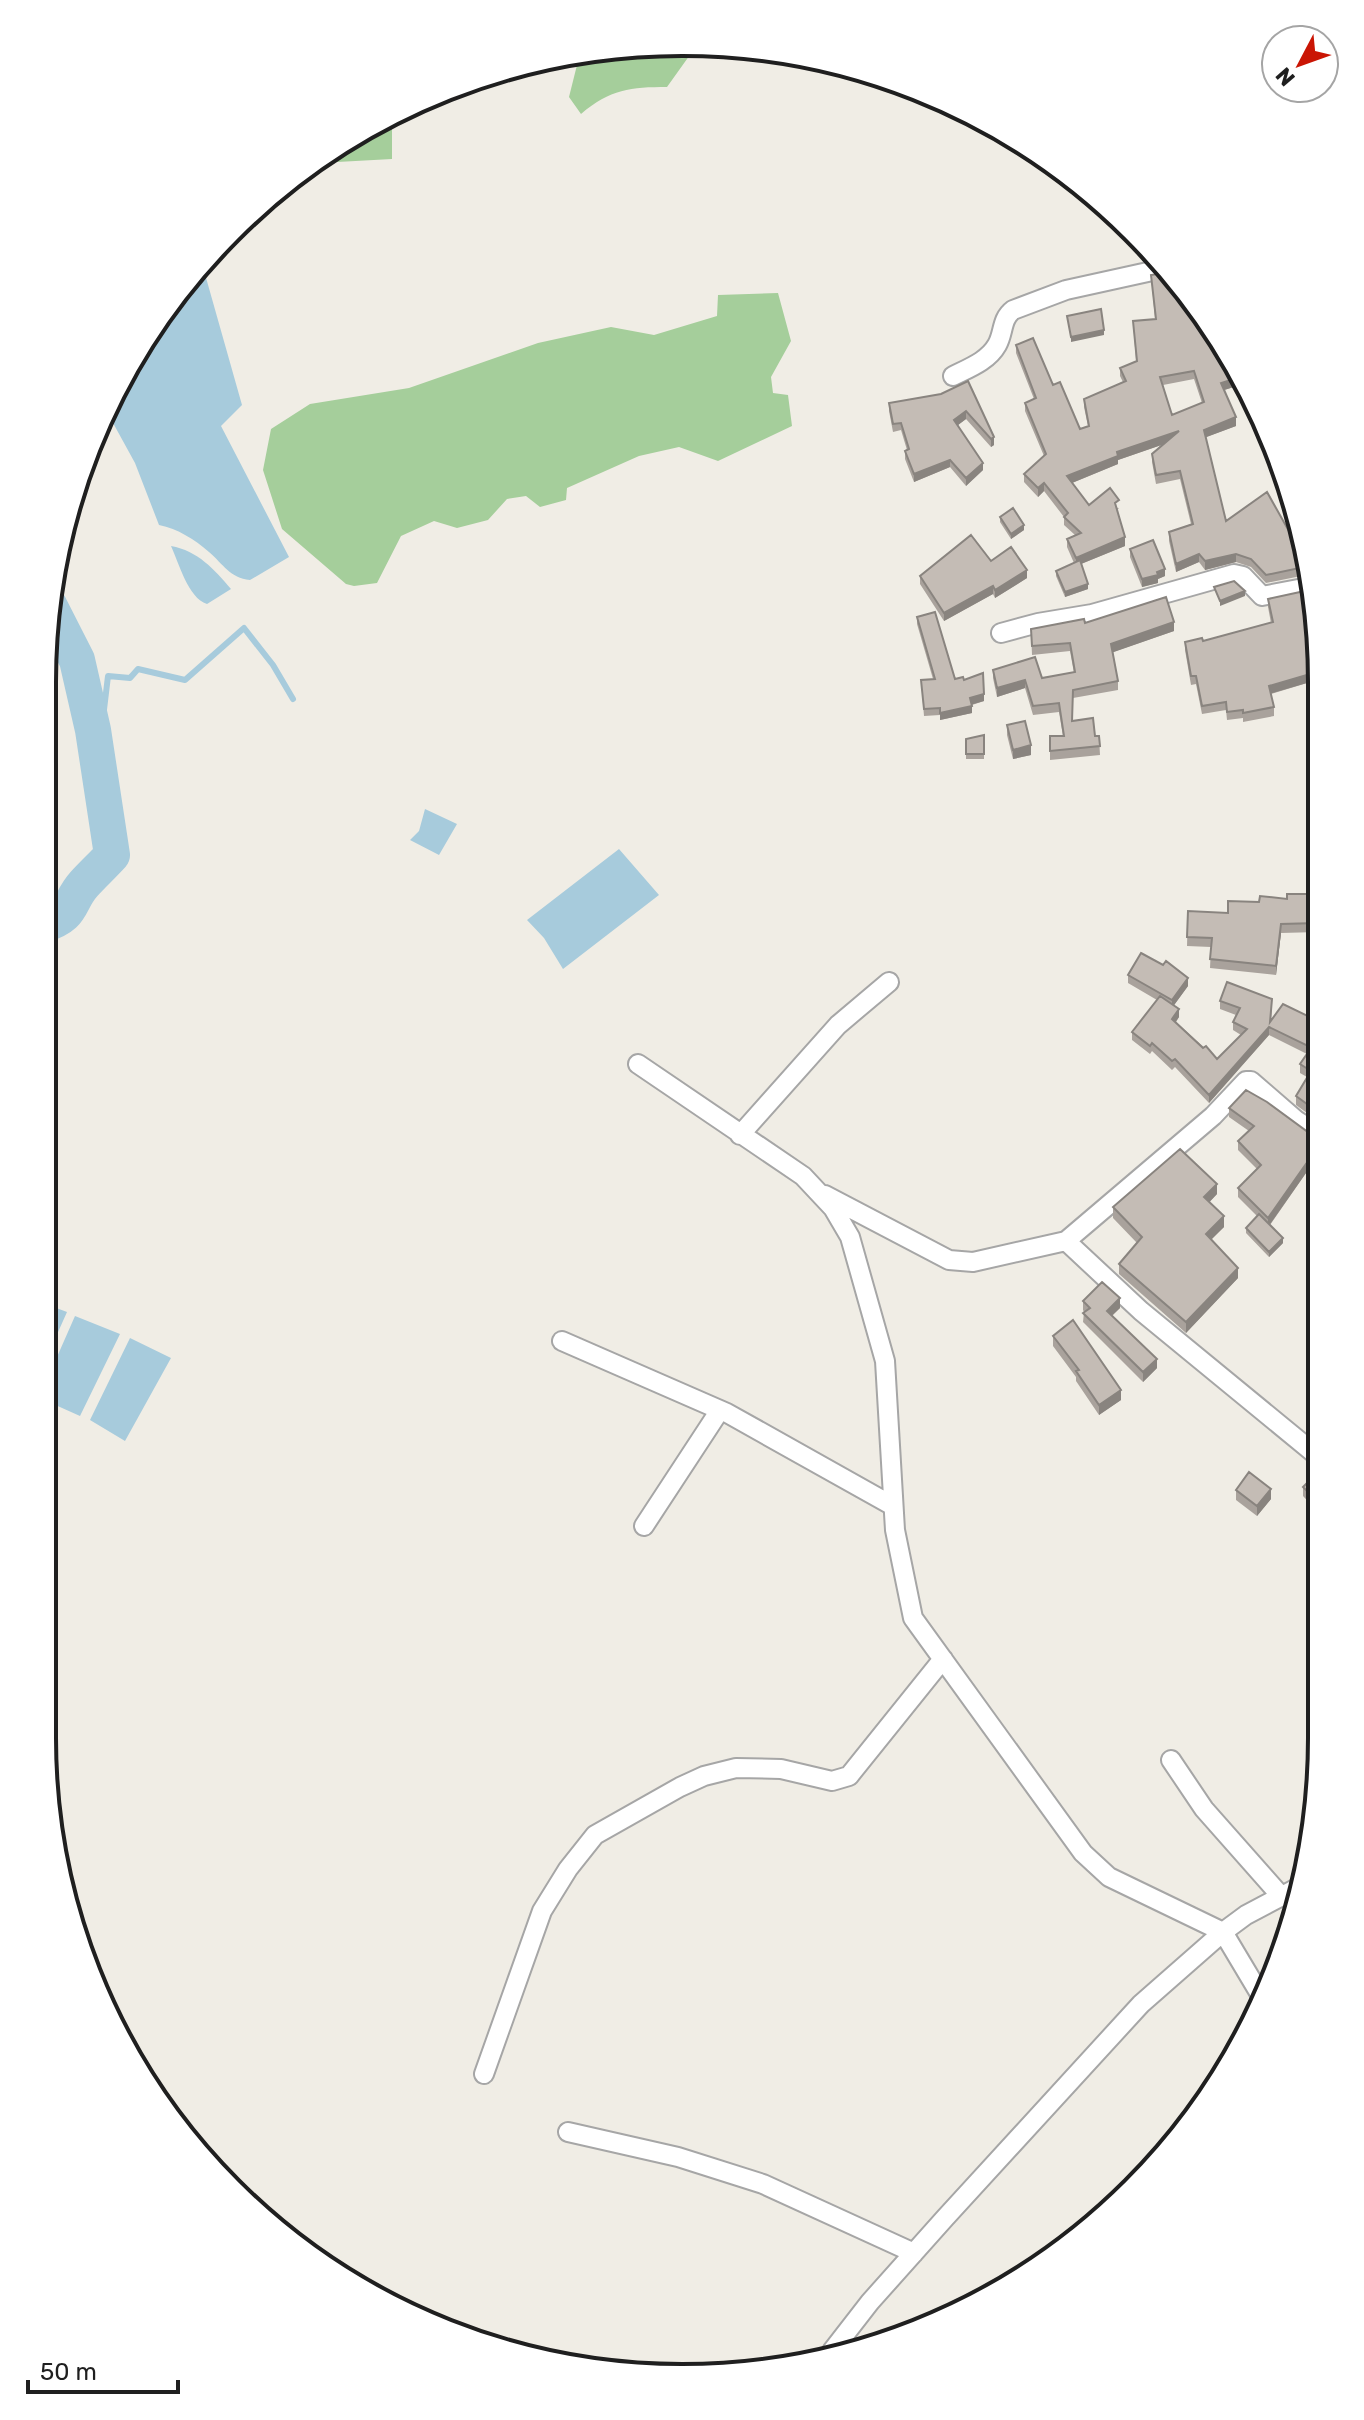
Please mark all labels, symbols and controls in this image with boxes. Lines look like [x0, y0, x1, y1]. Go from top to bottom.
north arrow [1260, 24, 1340, 104]
text: N [1270, 62, 1301, 92]
scale bar [28, 2344, 178, 2394]
text: 50 m [40, 2358, 97, 2386]

